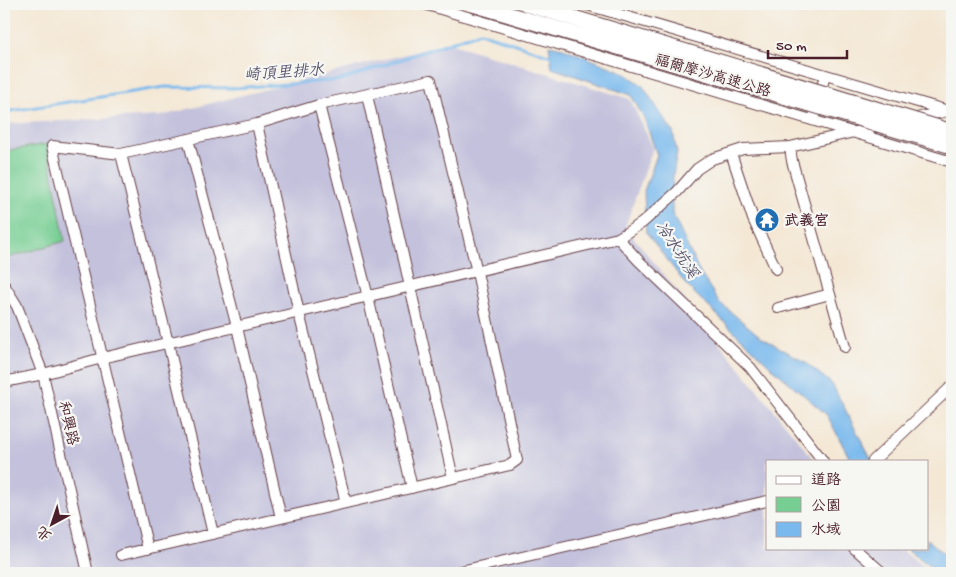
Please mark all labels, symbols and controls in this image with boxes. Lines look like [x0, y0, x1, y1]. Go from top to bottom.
scale bar [768, 28, 847, 60]
text: 50 m [776, 38, 807, 56]
street label: 福爾摩沙高速公路 [652, 51, 773, 102]
water label: 崎頂里排水 [244, 60, 326, 87]
temple icon: 武義宮 [754, 207, 780, 233]
place label: 武義宮 [784, 213, 829, 231]
water label: 冷水坑溪 [650, 218, 702, 284]
street label: 和興路 [53, 399, 81, 447]
legend [766, 460, 928, 550]
text: 道路 [811, 472, 841, 490]
text: 公園 [811, 498, 841, 516]
north arrow [28, 500, 78, 550]
text: 北 [34, 521, 56, 543]
text: 水域 [811, 522, 841, 540]

